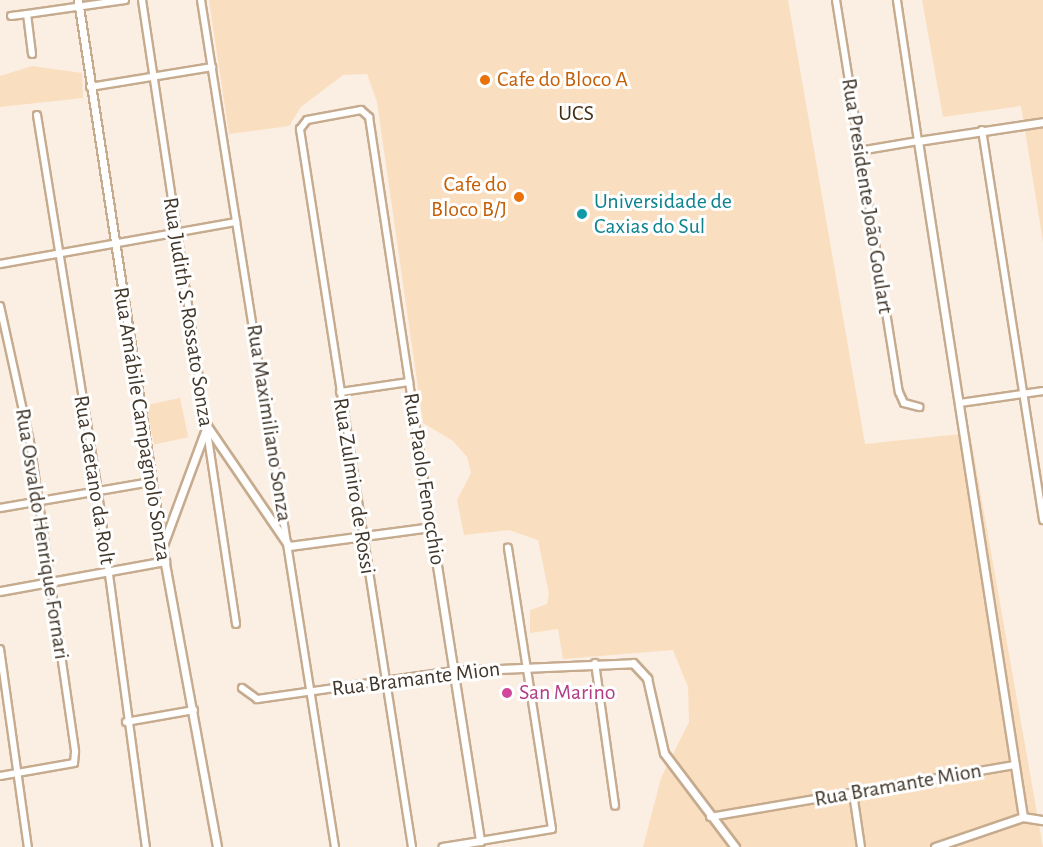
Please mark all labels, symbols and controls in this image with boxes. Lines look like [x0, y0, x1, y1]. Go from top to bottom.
place label: Cafe do Bloco A [497, 67, 628, 93]
marker: Cafe do Bloco A [478, 73, 492, 87]
street label: Rua Presidente João Goulart [835, 76, 899, 316]
park label: UCS [558, 101, 594, 127]
place label: Cafe do Bloco B/J [431, 171, 507, 222]
place label: Universidade de Caxias do Sul [594, 188, 732, 240]
marker: Cafe do Bloco B/J [512, 190, 526, 204]
street label: Rua Judith S. Rossato Sonza [157, 195, 219, 429]
marker: Universidade de Caxias do Sul [575, 207, 589, 221]
street label: Rua Amábile Campagnolo Sonza [107, 285, 177, 563]
street label: Rua Maximiliano Sonza [240, 322, 298, 524]
street label: Rua Paolo Fenocchio [397, 391, 451, 567]
street label: Rua Caetano da Rolt [68, 393, 120, 567]
street label: Rua Zulmiro de Rossi [327, 396, 381, 576]
street label: Rua Osvaldo Henrique Fornari [9, 407, 75, 661]
street label: Rua Bramante Mion [330, 656, 502, 702]
place label: San Marino [519, 680, 616, 706]
marker: San Marino [500, 686, 514, 700]
street label: Rua Bramante Mion [812, 757, 984, 813]

